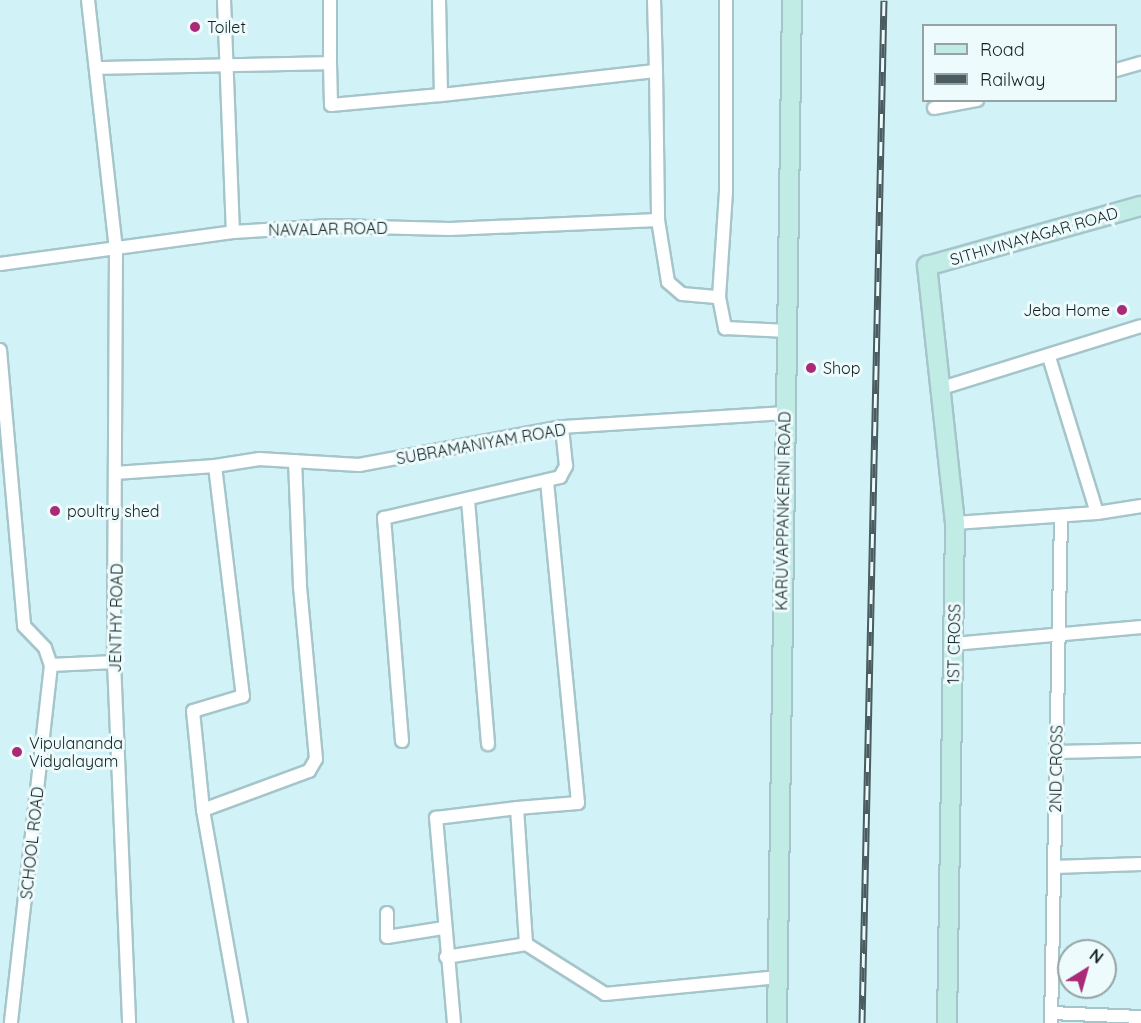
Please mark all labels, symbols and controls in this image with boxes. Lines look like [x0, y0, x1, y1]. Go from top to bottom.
place label: Toilet [207, 17, 246, 37]
marker: Toilet [188, 20, 202, 34]
legend [922, 24, 1117, 102]
text: Road [980, 38, 1025, 61]
text: Railway [980, 68, 1046, 91]
street label: SITHIVINAYAGAR ROAD [948, 203, 1120, 269]
street label: NAVALAR ROAD [268, 218, 388, 240]
place label: Jeba Home [1023, 300, 1110, 320]
marker: Jeba Home [1115, 303, 1129, 317]
place label: Shop [823, 358, 860, 378]
marker: Shop [804, 361, 818, 375]
street label: KARUVAPPANKERNI ROAD [772, 411, 794, 611]
street label: SUBRAMANIYAM ROAD [395, 420, 567, 468]
place label: poultry shed [67, 501, 159, 521]
marker: poultry shed [48, 504, 62, 518]
street label: JENTHY ROAD [105, 563, 127, 673]
street label: 1ST CROSS [944, 604, 964, 684]
street label: 2ND CROSS [1046, 725, 1066, 813]
place label: Vipulananda Vidyalayam [29, 733, 123, 771]
marker: Vipulananda Vidyalayam [10, 745, 24, 759]
street label: SCHOOL ROAD [17, 786, 47, 900]
north arrow [1057, 939, 1117, 999]
text: N [1086, 945, 1107, 968]

